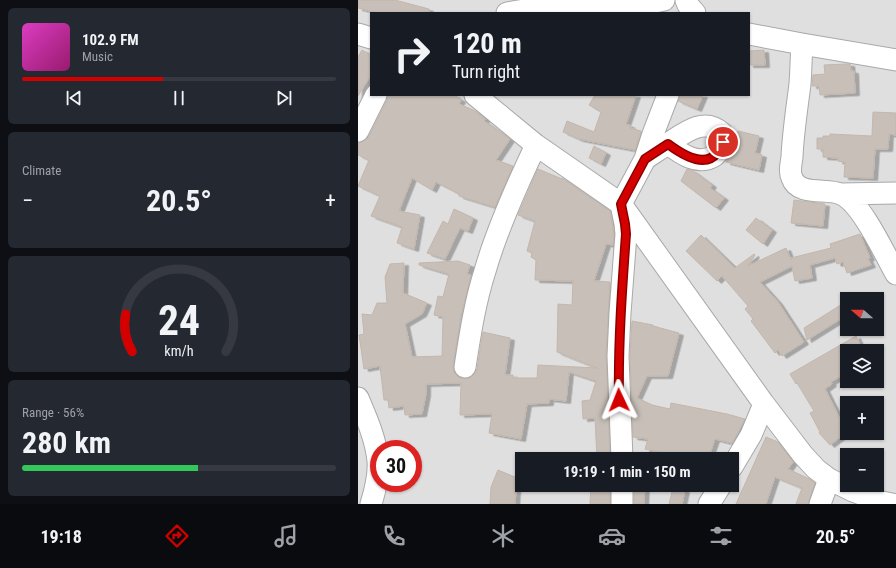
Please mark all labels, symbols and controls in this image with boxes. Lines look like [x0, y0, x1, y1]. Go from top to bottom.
text: 120 m [452, 27, 522, 60]
icon: right [386, 28, 438, 80]
text: 102.9 FM [82, 31, 139, 49]
text: Music [82, 49, 113, 64]
text: Turn right [452, 61, 520, 82]
icon: previous [63, 87, 85, 109]
icon: pause [168, 87, 190, 109]
icon: next [273, 87, 295, 109]
pin [706, 125, 740, 159]
icon: arrive [712, 131, 734, 153]
text: Climate [22, 163, 61, 178]
text: 20.5° [146, 183, 212, 218]
text: − [22, 188, 33, 213]
text: + [325, 188, 336, 213]
north arrow [840, 292, 884, 336]
map controls [840, 292, 884, 492]
text: 24 [158, 296, 200, 345]
text: km/h [164, 343, 194, 359]
button: layers [840, 344, 884, 388]
position arrow [598, 379, 640, 421]
button: + [840, 396, 884, 440]
text: Range · 56% [22, 405, 84, 420]
text: 280 km [22, 425, 111, 460]
speed limit sign: 30 [370, 440, 422, 492]
button: − [840, 448, 884, 492]
text: 19:19 · 1 min · 150 m [563, 463, 691, 481]
icon: directions [163, 522, 191, 550]
icon: music [272, 522, 300, 550]
icon: phone [380, 522, 408, 550]
icon: climate [489, 522, 517, 550]
icon: car [598, 522, 626, 550]
icon: filters [707, 522, 735, 550]
text: 19:18 [40, 526, 82, 547]
text: 20.5° [816, 526, 856, 547]

